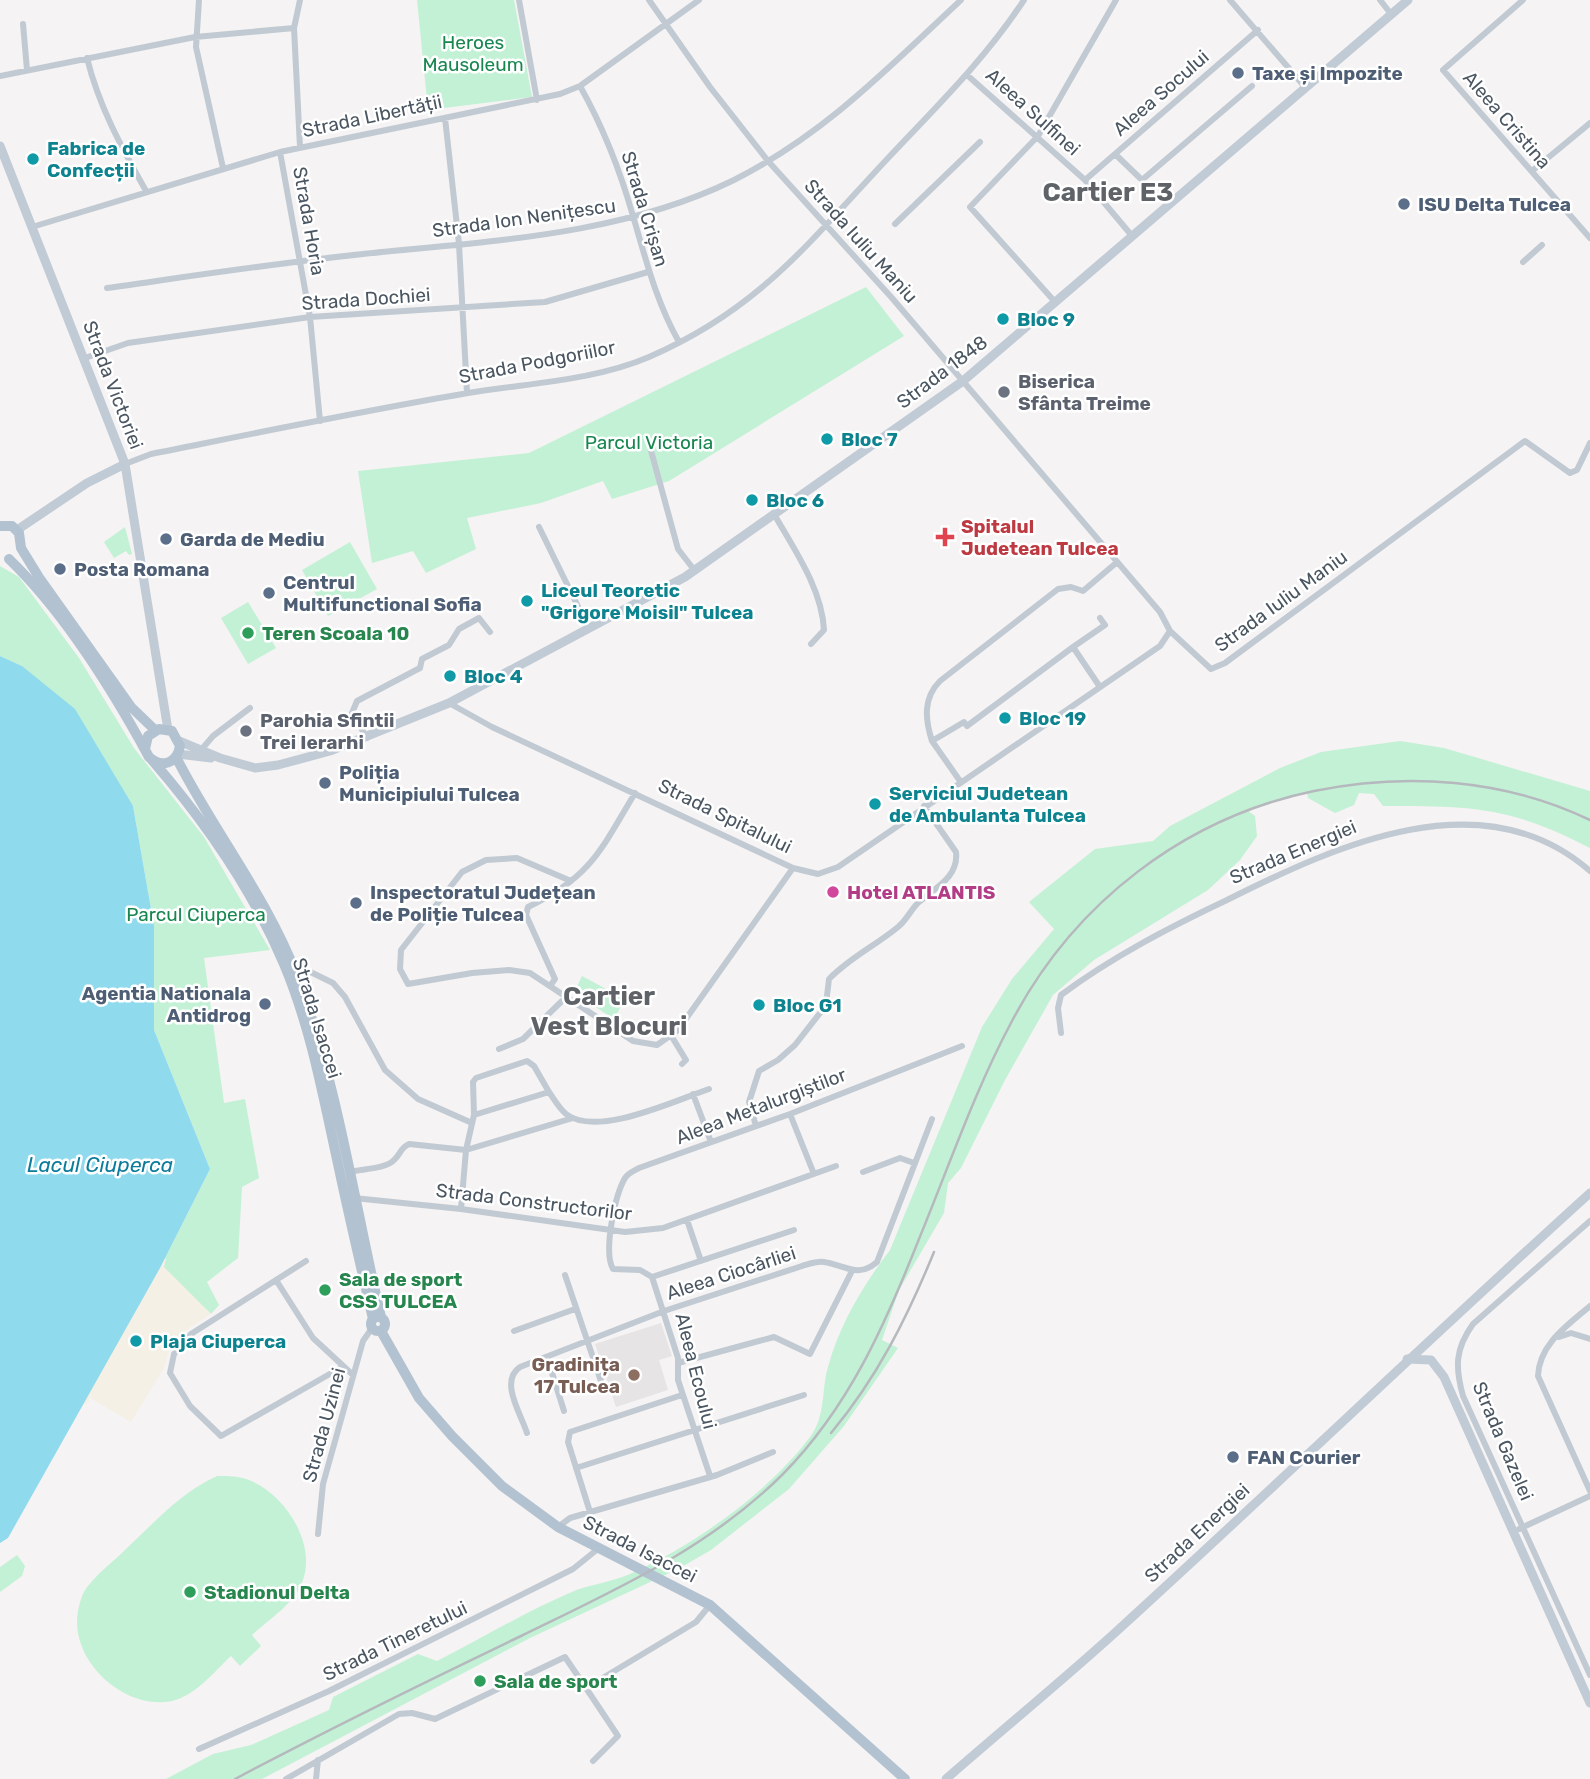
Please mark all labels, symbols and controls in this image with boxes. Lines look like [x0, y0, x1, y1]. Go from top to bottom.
park label: Heroes Mausoleum [422, 31, 524, 76]
street label: Aleea Socului [1109, 45, 1213, 141]
place label: Taxe și Impozite [1252, 62, 1403, 85]
street label: Aleea Sulfinei [981, 64, 1085, 160]
marker: Taxe și Impozite [1230, 65, 1246, 81]
street label: Aleea Cristina [1458, 66, 1556, 174]
street label: Strada Libertății [300, 90, 444, 142]
place label: Fabrica de Confecții [47, 137, 145, 182]
street label: Strada Crișan [617, 149, 673, 269]
marker: Fabrica de Confecții [25, 151, 41, 167]
street label: Strada Horia [288, 165, 330, 277]
street label: Strada Iuliu Maniu [799, 174, 923, 308]
district label: Cartier E3 [1043, 177, 1174, 208]
place label: ISU Delta Tulcea [1418, 193, 1571, 216]
street label: Strada Ion Nenițescu [431, 194, 617, 242]
marker: ISU Delta Tulcea [1396, 196, 1412, 212]
street label: Strada Dochiei [301, 283, 431, 315]
place label: Bloc 9 [1017, 308, 1075, 331]
marker: Bloc 9 [995, 311, 1011, 327]
street label: Strada Victoriei [78, 318, 148, 452]
street label: Strada 1848 [892, 331, 992, 413]
street label: Strada Podgoriilor [457, 335, 618, 388]
place label: Biserica Sfânta Treime [1018, 370, 1151, 415]
marker: Biserica Sfânta Treime [996, 384, 1012, 400]
place label: Bloc 7 [841, 428, 898, 451]
park label: Parcul Victoria [585, 431, 713, 454]
marker: Bloc 7 [819, 431, 835, 447]
place label: Bloc 6 [766, 489, 824, 512]
marker: Bloc 6 [744, 492, 760, 508]
place label: Spitalul Judetean Tulcea [961, 515, 1119, 560]
marker: Spitalul Judetean Tulcea [935, 527, 955, 547]
place label: Garda de Mediu [180, 528, 325, 551]
marker: Garda de Mediu [158, 531, 174, 547]
street label: Strada Iuliu Maniu [1210, 545, 1352, 657]
place label: Posta Romana [74, 558, 210, 581]
marker: Posta Romana [52, 561, 68, 577]
place label: Centrul Multifunctional Sofia [283, 571, 482, 616]
place label: Liceul Teoretic "Grigore Moisil" Tulcea [541, 579, 754, 624]
marker: Centrul Multifunctional Sofia [261, 585, 277, 601]
marker: Liceul Teoretic "Grigore Moisil" Tulcea [519, 593, 535, 609]
place label: Teren Scoala 10 [262, 622, 409, 645]
marker: Teren Scoala 10 [240, 625, 256, 641]
place label: Bloc 4 [464, 665, 523, 688]
marker: Bloc 4 [442, 668, 458, 684]
place label: Bloc 19 [1019, 707, 1086, 730]
place label: Parohia Sfintii Trei Ierarhi [260, 709, 394, 754]
marker: Bloc 19 [997, 710, 1013, 726]
marker: Parohia Sfintii Trei Ierarhi [238, 723, 254, 739]
place label: Poliția Municipiului Tulcea [339, 761, 520, 806]
street label: Strada Spitalului [655, 774, 795, 858]
marker: Poliția Municipiului Tulcea [317, 775, 333, 791]
place label: Serviciul Judetean de Ambulanta Tulcea [889, 782, 1086, 827]
marker: Serviciul Judetean de Ambulanta Tulcea [867, 796, 883, 812]
street label: Strada Energiei [1226, 815, 1360, 889]
place label: Inspectoratul Județean de Poliție Tulcea [370, 881, 596, 926]
place label: Hotel ATLANTIS [847, 881, 996, 904]
marker: Hotel ATLANTIS [825, 884, 841, 900]
marker: Inspectoratul Județean de Poliție Tulcea [348, 895, 364, 911]
park label: Parcul Ciuperca [126, 903, 266, 926]
street label: Strada Isaccei [288, 955, 346, 1081]
district label: Cartier Vest Blocuri [531, 981, 687, 1042]
place label: Agentia Nationala Antidrog [82, 982, 251, 1027]
place label: Bloc G1 [773, 994, 842, 1017]
marker: Agentia Nationala Antidrog [257, 996, 273, 1012]
marker: Bloc G1 [751, 997, 767, 1013]
street label: Aleea Metalurgiștilor [672, 1063, 850, 1149]
water label: Lacul Ciuperca [27, 1152, 173, 1177]
street label: Strada Constructorilor [435, 1179, 634, 1226]
street label: Aleea Ciocârliei [663, 1241, 799, 1305]
place label: Sala de sport CSS TULCEA [339, 1268, 463, 1313]
marker: Sala de sport CSS TULCEA [317, 1282, 333, 1298]
street label: Aleea Ecoului [670, 1311, 722, 1431]
place label: Plaja Ciuperca [150, 1330, 286, 1353]
marker: Plaja Ciuperca [128, 1333, 144, 1349]
place label: Gradinița 17 Tulcea [531, 1353, 620, 1398]
street label: Strada Uzinei [298, 1365, 350, 1485]
marker: Gradinița 17 Tulcea [626, 1367, 642, 1383]
street label: Strada Gazelei [1468, 1378, 1538, 1504]
place label: FAN Courier [1247, 1446, 1361, 1469]
marker: FAN Courier [1225, 1449, 1241, 1465]
street label: Strada Energiei [1140, 1479, 1254, 1587]
street label: Strada Isaccei [579, 1510, 701, 1588]
place label: Stadionul Delta [204, 1581, 350, 1604]
marker: Stadionul Delta [182, 1584, 198, 1600]
street label: Strada Tineretului [319, 1596, 471, 1686]
place label: Sala de sport [494, 1670, 618, 1693]
marker: Sala de sport [472, 1673, 488, 1689]

